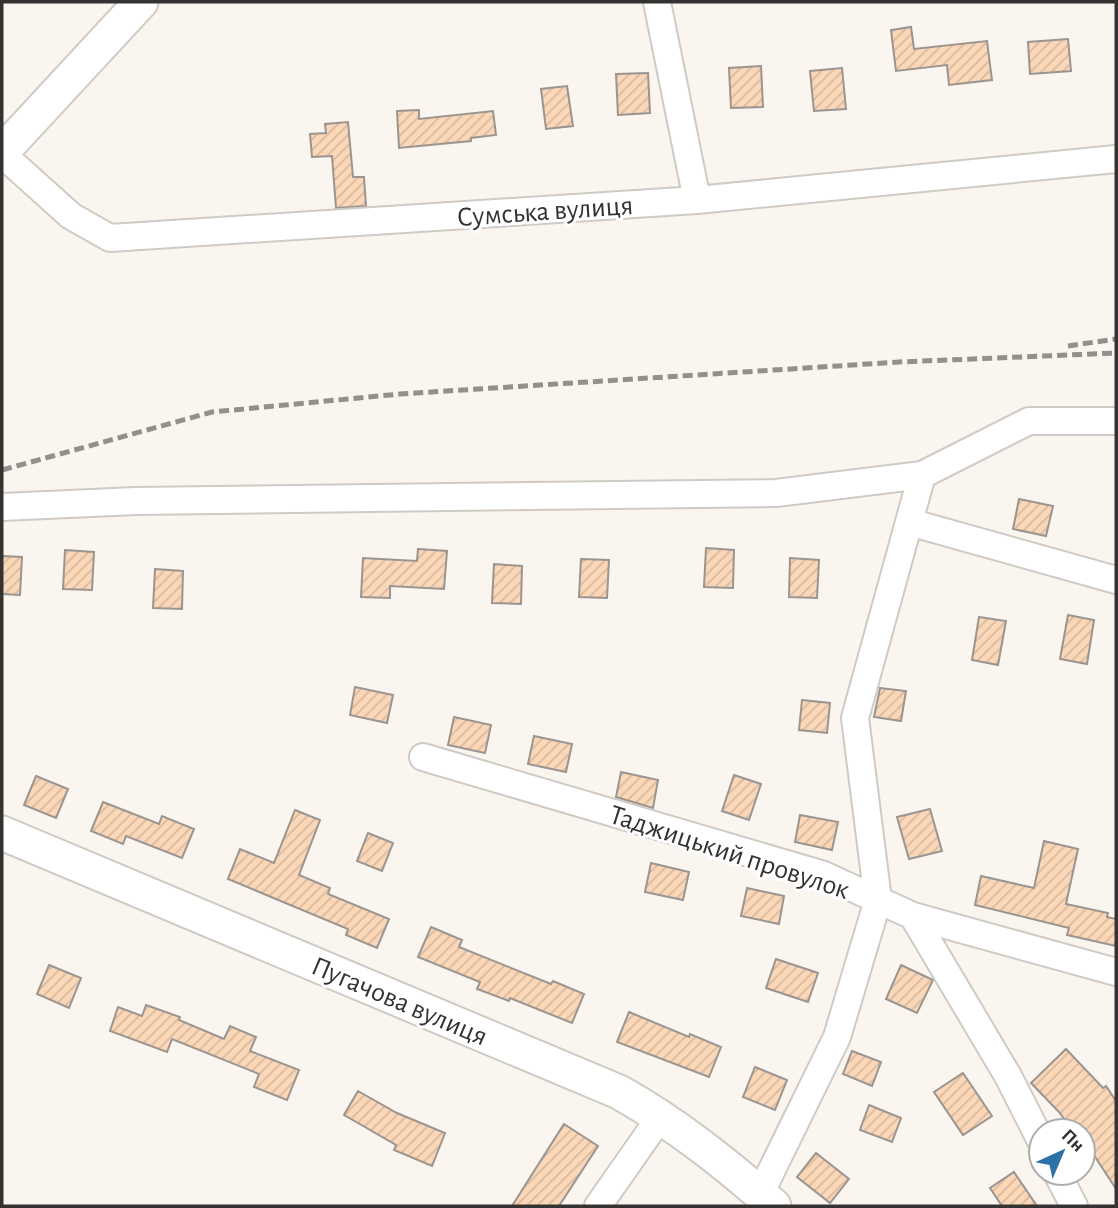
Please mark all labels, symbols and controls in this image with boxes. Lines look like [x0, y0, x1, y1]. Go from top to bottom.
street label: Сумська вулиця [456, 192, 634, 232]
street label: Таджицький провулок [606, 801, 853, 905]
street label: Пугачова вулиця [307, 952, 491, 1052]
north arrow [1027, 1117, 1097, 1187]
text: Пн [1058, 1126, 1088, 1156]

